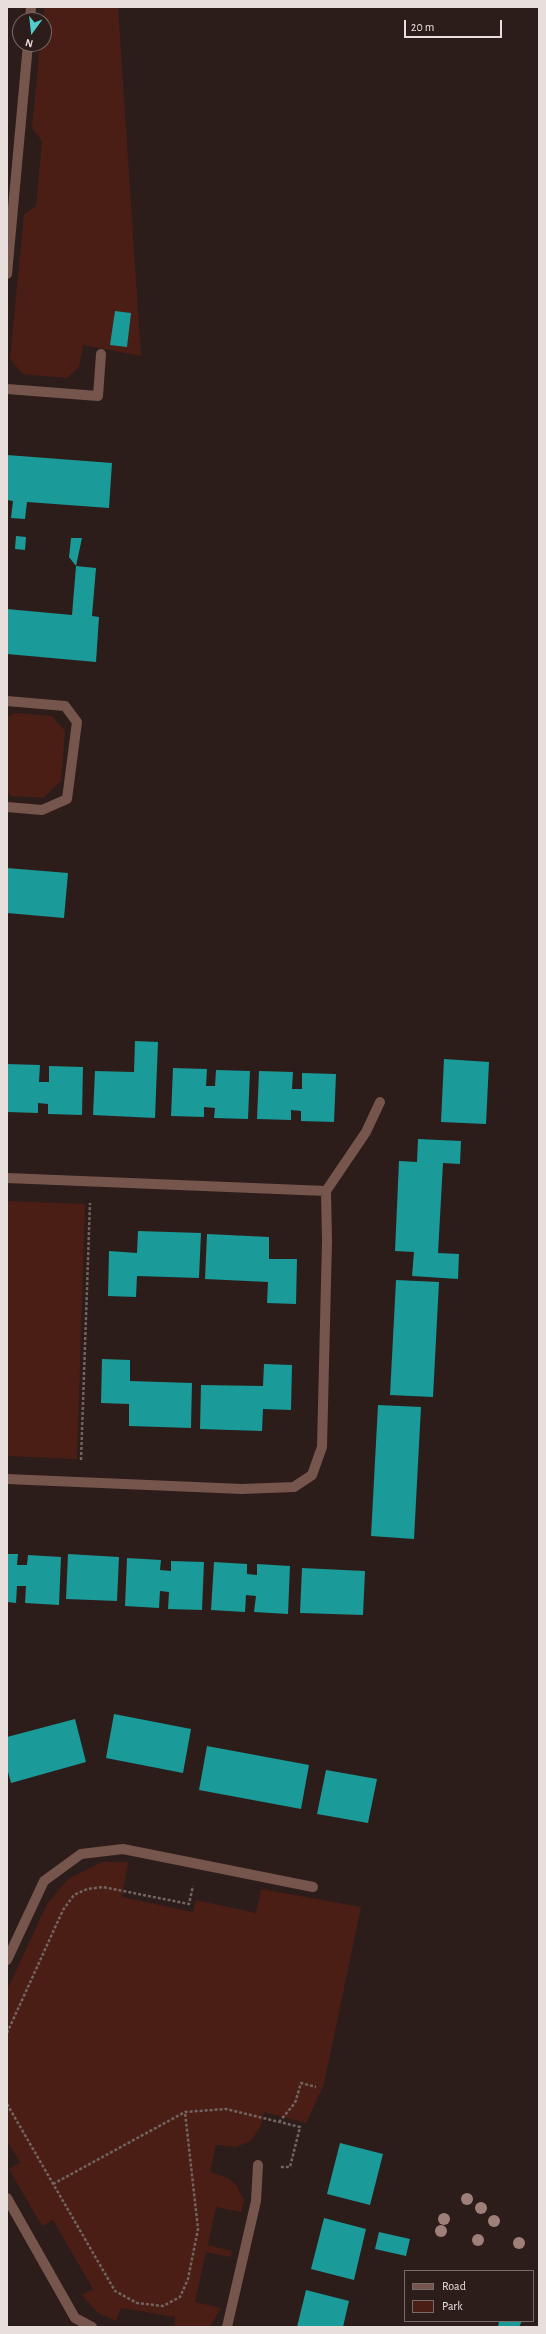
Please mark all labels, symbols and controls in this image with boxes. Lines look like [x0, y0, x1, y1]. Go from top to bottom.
north arrow [12, 12, 52, 52]
scale bar [406, 12, 504, 38]
text: 20 m [411, 21, 434, 33]
text: N [24, 37, 34, 49]
legend [404, 2270, 534, 2322]
text: Road [442, 2280, 466, 2292]
text: Park [442, 2300, 463, 2312]

